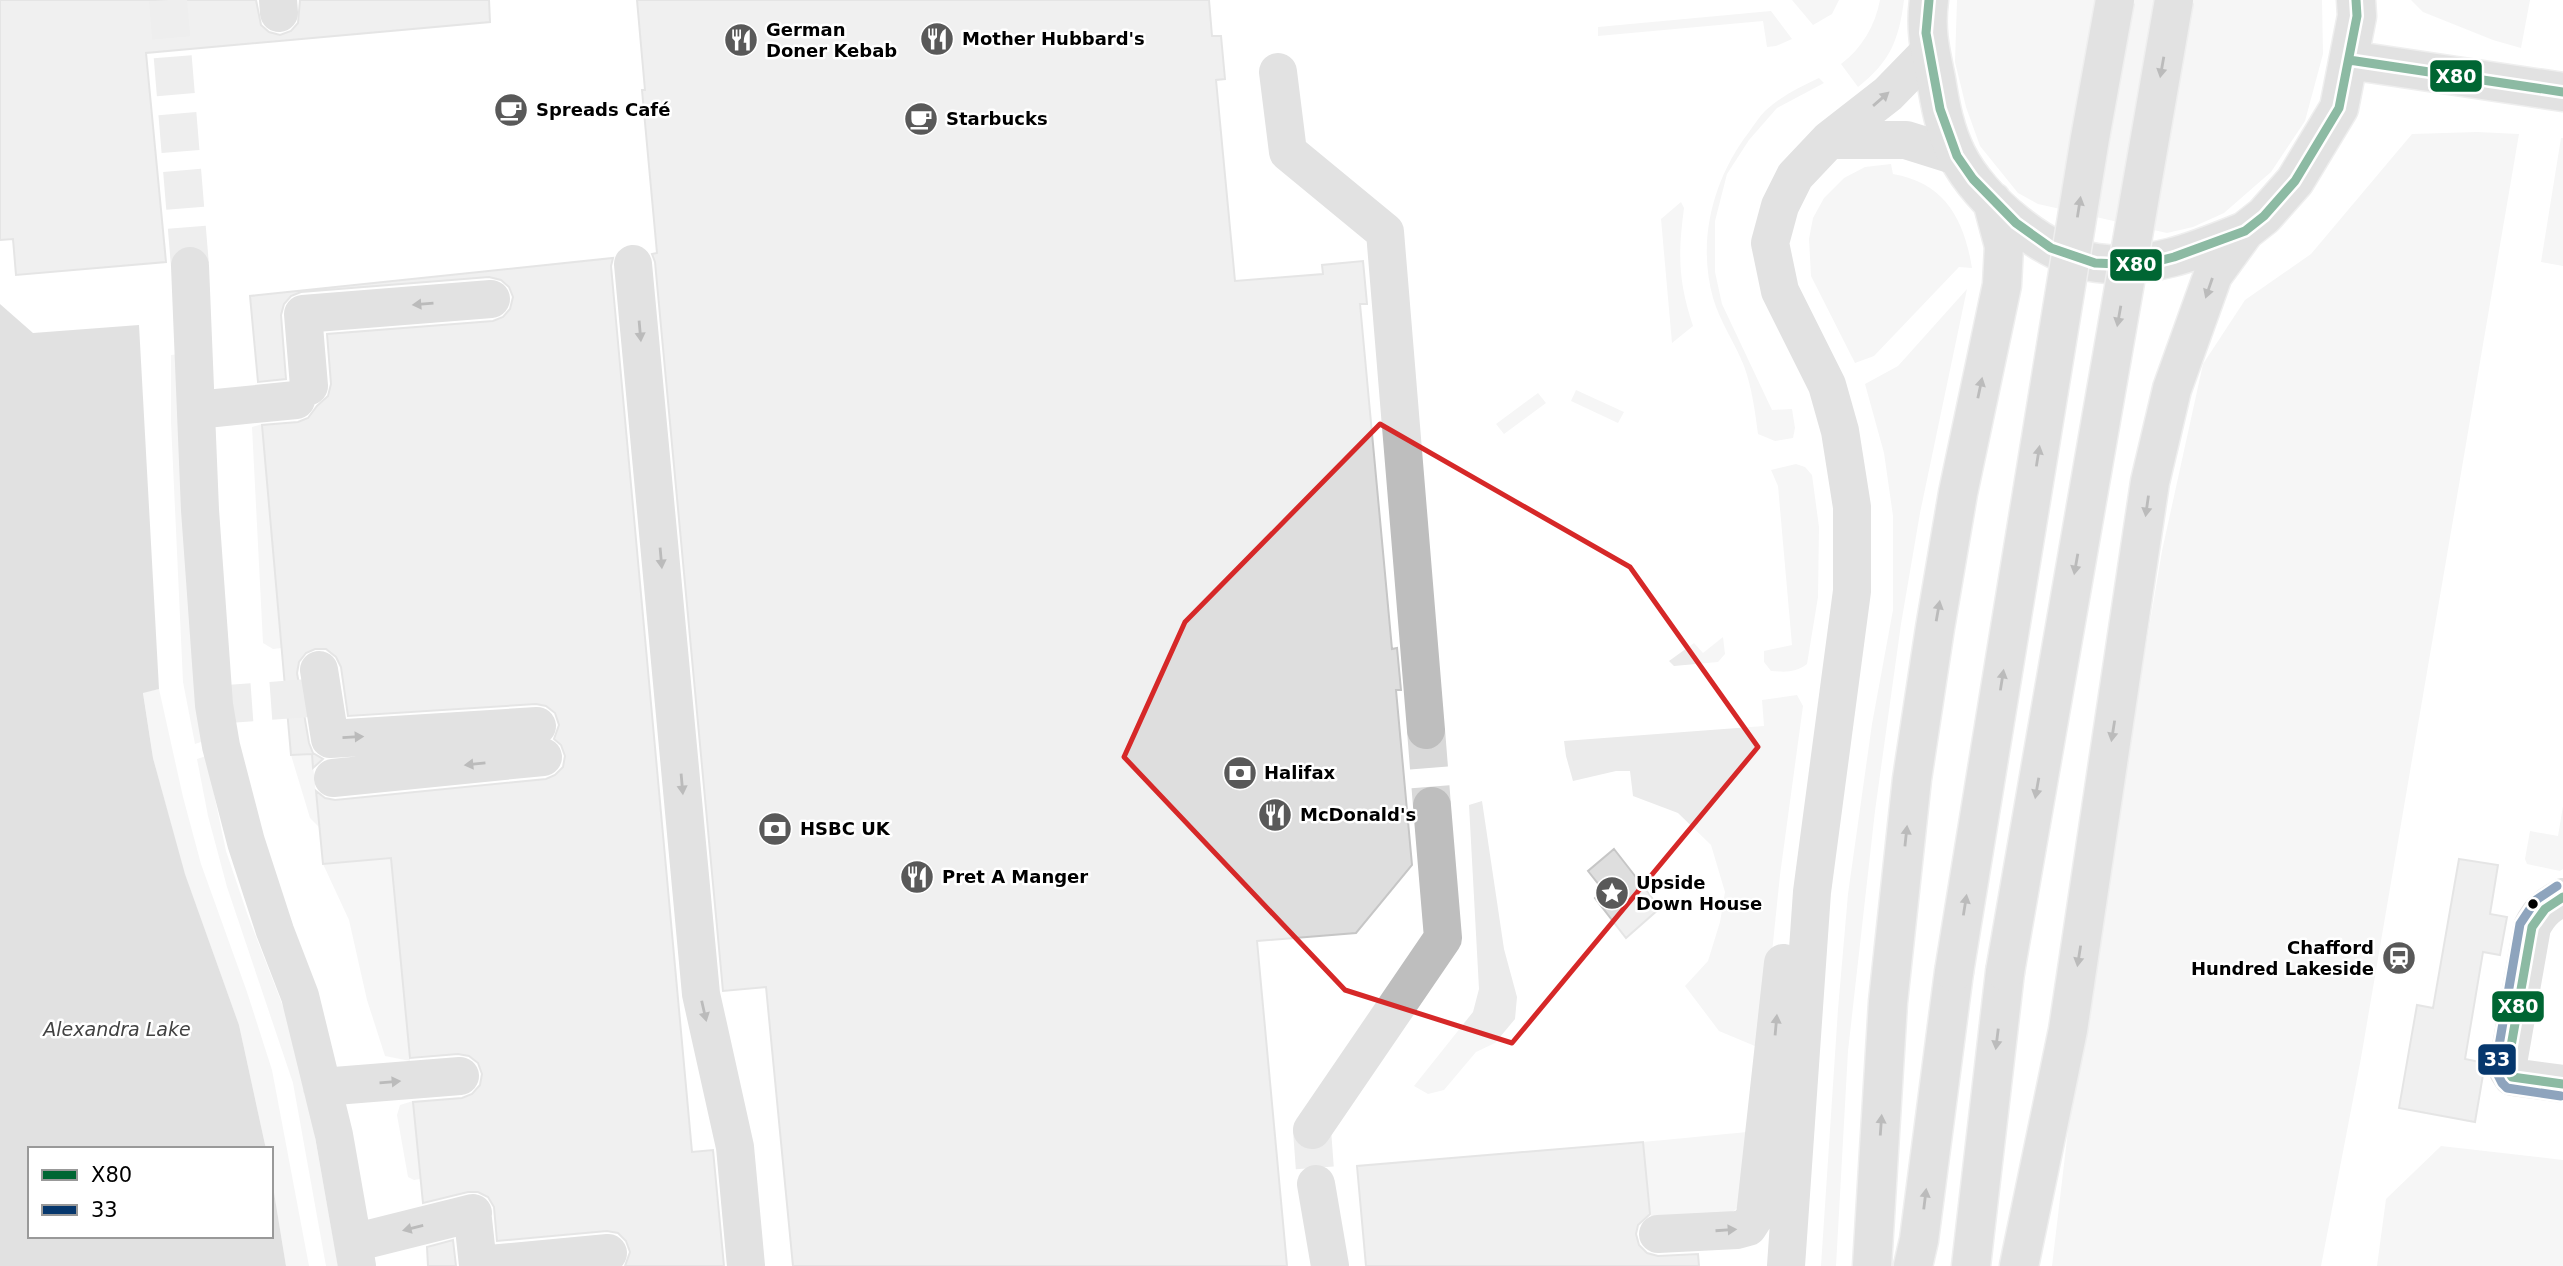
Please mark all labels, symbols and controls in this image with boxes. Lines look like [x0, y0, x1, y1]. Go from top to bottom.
place label: German Doner Kebab [766, 19, 897, 61]
restaurant icon: Mother Hubbard's [918, 20, 956, 58]
restaurant icon: German Doner Kebab [722, 21, 760, 59]
place label: Mother Hubbard's [962, 28, 1145, 49]
one-way arrow [2156, 56, 2167, 78]
line badge: X80 [2429, 59, 2483, 93]
text: X80 [2435, 65, 2477, 87]
cafe icon: Spreads Café [492, 91, 530, 129]
one-way arrow [1873, 92, 1890, 107]
place label: Spreads Café [536, 99, 670, 120]
cafe icon: Starbucks [902, 100, 940, 138]
place label: Starbucks [946, 108, 1048, 129]
one-way arrow [2074, 196, 2085, 218]
line badge: X80 [2109, 248, 2163, 282]
text: X80 [2115, 253, 2157, 275]
one-way arrow [2203, 277, 2214, 298]
one-way arrow [411, 299, 433, 310]
one-way arrow [2113, 305, 2124, 327]
one-way arrow [634, 321, 645, 343]
one-way arrow [1975, 377, 1986, 399]
one-way arrow [2033, 445, 2044, 467]
one-way arrow [2141, 495, 2152, 517]
one-way arrow [656, 547, 667, 569]
one-way arrow [2070, 553, 2081, 575]
one-way arrow [1932, 600, 1943, 622]
one-way arrow [1997, 669, 2008, 691]
one-way arrow [2108, 720, 2119, 742]
one-way arrow [343, 732, 365, 743]
bank icon: Halifax [1221, 754, 1259, 792]
one-way arrow [464, 759, 486, 770]
place label: Halifax [1264, 762, 1336, 783]
one-way arrow [677, 774, 688, 796]
one-way arrow [2031, 777, 2042, 799]
restaurant icon: McDonald's [1256, 796, 1294, 834]
place label: McDonald's [1300, 804, 1416, 825]
bank icon: HSBC UK [756, 810, 794, 848]
place label: HSBC UK [800, 818, 891, 839]
one-way arrow [1901, 825, 1912, 847]
restaurant icon: Pret A Manger [898, 858, 936, 896]
place label: Pret A Manger [942, 866, 1088, 887]
place label: Upside Down House [1636, 872, 1762, 914]
place icon: Upside Down House [1593, 874, 1631, 912]
one-way arrow [1960, 894, 1971, 916]
unlabelled marker [2526, 897, 2540, 911]
place label: Chafford Hundred Lakeside [2191, 937, 2374, 979]
station icon: Chafford Hundred Lakeside [2380, 939, 2418, 977]
one-way arrow [2073, 945, 2084, 967]
line badge: X80 [2491, 990, 2545, 1023]
text: X80 [2497, 995, 2539, 1017]
one-way arrow [699, 1000, 710, 1022]
one-way arrow [1770, 1014, 1781, 1036]
water label: Alexandra Lake [41, 1018, 191, 1040]
one-way arrow [1992, 1028, 2003, 1050]
line badge: 33 [2477, 1043, 2517, 1076]
text: 33 [2484, 1048, 2510, 1070]
one-way arrow [379, 1076, 401, 1087]
one-way arrow [1875, 1113, 1886, 1135]
legend [28, 1147, 273, 1238]
text: X80 [91, 1163, 132, 1187]
one-way arrow [1919, 1188, 1930, 1210]
text: 33 [91, 1198, 118, 1222]
one-way arrow [402, 1223, 424, 1234]
one-way arrow [1715, 1224, 1737, 1235]

